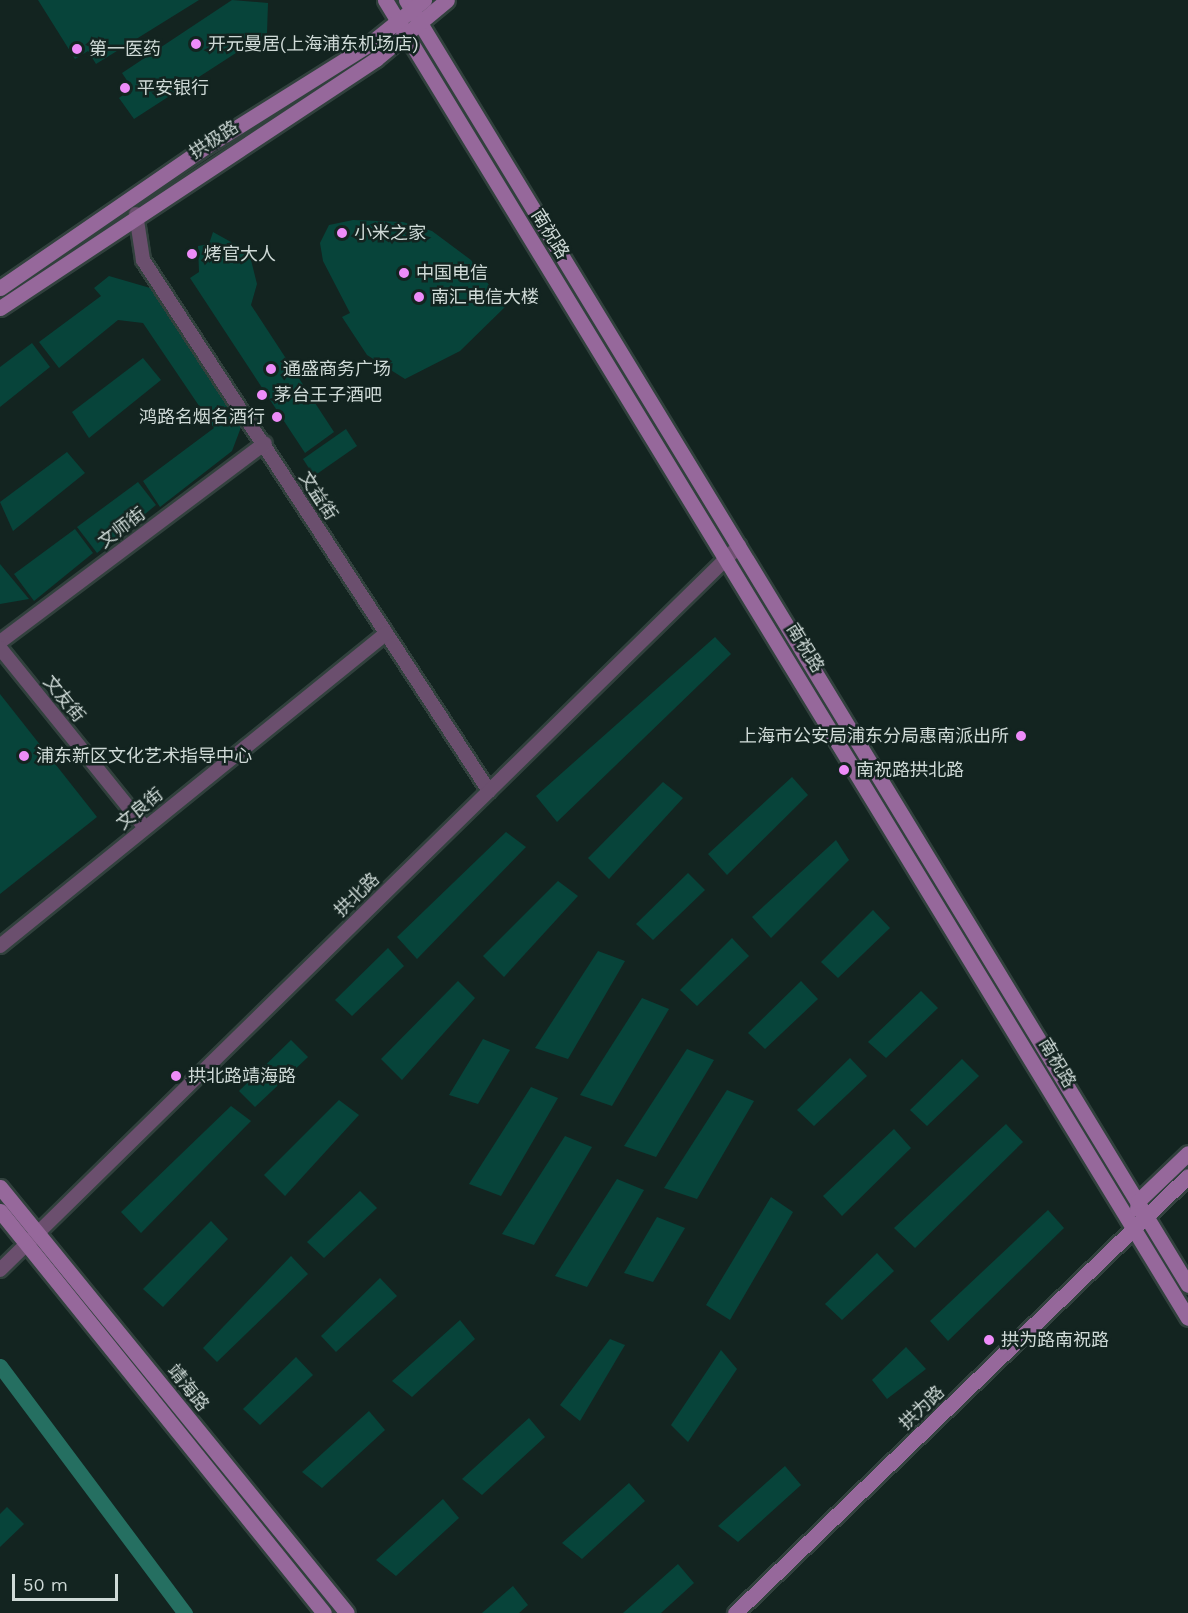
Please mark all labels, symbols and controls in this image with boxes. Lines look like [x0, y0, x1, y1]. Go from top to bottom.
place label: 开元曼居(上海浦东机场店) [208, 33, 419, 55]
marker: 开元曼居(上海浦东机场店) [189, 37, 203, 51]
place label: 第一医药 [89, 38, 161, 60]
marker: 第一医药 [70, 42, 84, 56]
place label: 平安银行 [137, 77, 209, 99]
marker: 平安银行 [118, 81, 132, 95]
street label: 拱极路 [185, 116, 243, 164]
street label: 南祝路 [527, 205, 573, 263]
place label: 小米之家 [354, 222, 426, 244]
marker: 小米之家 [335, 226, 349, 240]
place label: 烤官大人 [204, 243, 276, 265]
marker: 烤官大人 [185, 247, 199, 261]
place label: 中国电信 [416, 262, 488, 284]
marker: 中国电信 [397, 266, 411, 280]
place label: 南汇电信大楼 [431, 286, 539, 308]
marker: 南汇电信大楼 [412, 290, 426, 304]
place label: 通盛商务广场 [283, 358, 391, 380]
marker: 通盛商务广场 [264, 362, 278, 376]
place label: 茅台王子酒吧 [274, 384, 382, 406]
marker: 茅台王子酒吧 [255, 388, 269, 402]
place label: 鸿路名烟名酒行 [139, 406, 265, 428]
marker: 鸿路名烟名酒行 [270, 410, 284, 424]
street label: 文益街 [294, 467, 342, 525]
street label: 文师街 [94, 503, 150, 553]
street label: 南祝路 [782, 619, 828, 677]
street label: 文友街 [39, 671, 89, 727]
place label: 上海市公安局浦东分局惠南派出所 [739, 725, 1009, 747]
marker: 上海市公安局浦东分局惠南派出所 [1014, 729, 1028, 743]
place label: 浦东新区文化艺术指导中心 [36, 745, 252, 767]
marker: 浦东新区文化艺术指导中心 [17, 749, 31, 763]
place label: 南祝路拱北路 [856, 759, 964, 781]
marker: 南祝路拱北路 [837, 763, 851, 777]
street label: 文良街 [112, 784, 168, 834]
street label: 拱北路 [330, 868, 384, 922]
street label: 南祝路 [1034, 1034, 1080, 1092]
place label: 拱北路靖海路 [188, 1065, 296, 1087]
marker: 拱北路靖海路 [169, 1069, 183, 1083]
place label: 拱为路南祝路 [1001, 1329, 1109, 1351]
marker: 拱为路南祝路 [982, 1333, 996, 1347]
street label: 靖海路 [163, 1360, 213, 1416]
street label: 拱为路 [895, 1381, 949, 1435]
scale bar [15, 1562, 122, 1600]
text: 50 m [23, 1574, 68, 1595]

